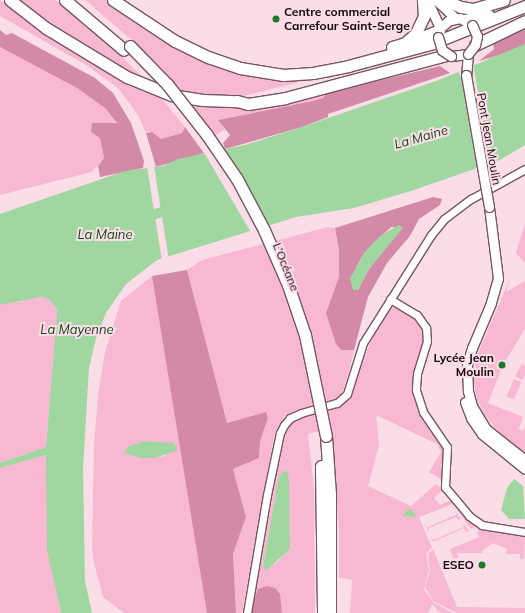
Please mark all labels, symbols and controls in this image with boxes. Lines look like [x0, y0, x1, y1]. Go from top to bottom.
place label: Centre commercial Carrefour Saint-Serge [284, 5, 410, 33]
marker: Centre commercial Carrefour Saint-Serge [271, 14, 281, 24]
street label: Pont Jean Moulin [474, 92, 504, 186]
water label: La Maine [392, 122, 450, 152]
water label: La Maine [77, 226, 133, 242]
street label: L’Océane [270, 241, 302, 293]
water label: La Mayenne [40, 321, 114, 337]
place label: Lycée Jean Moulin [433, 351, 494, 379]
marker: Lycée Jean Moulin [497, 360, 507, 370]
place label: ESEO [443, 558, 474, 572]
marker: ESEO [477, 560, 487, 570]

